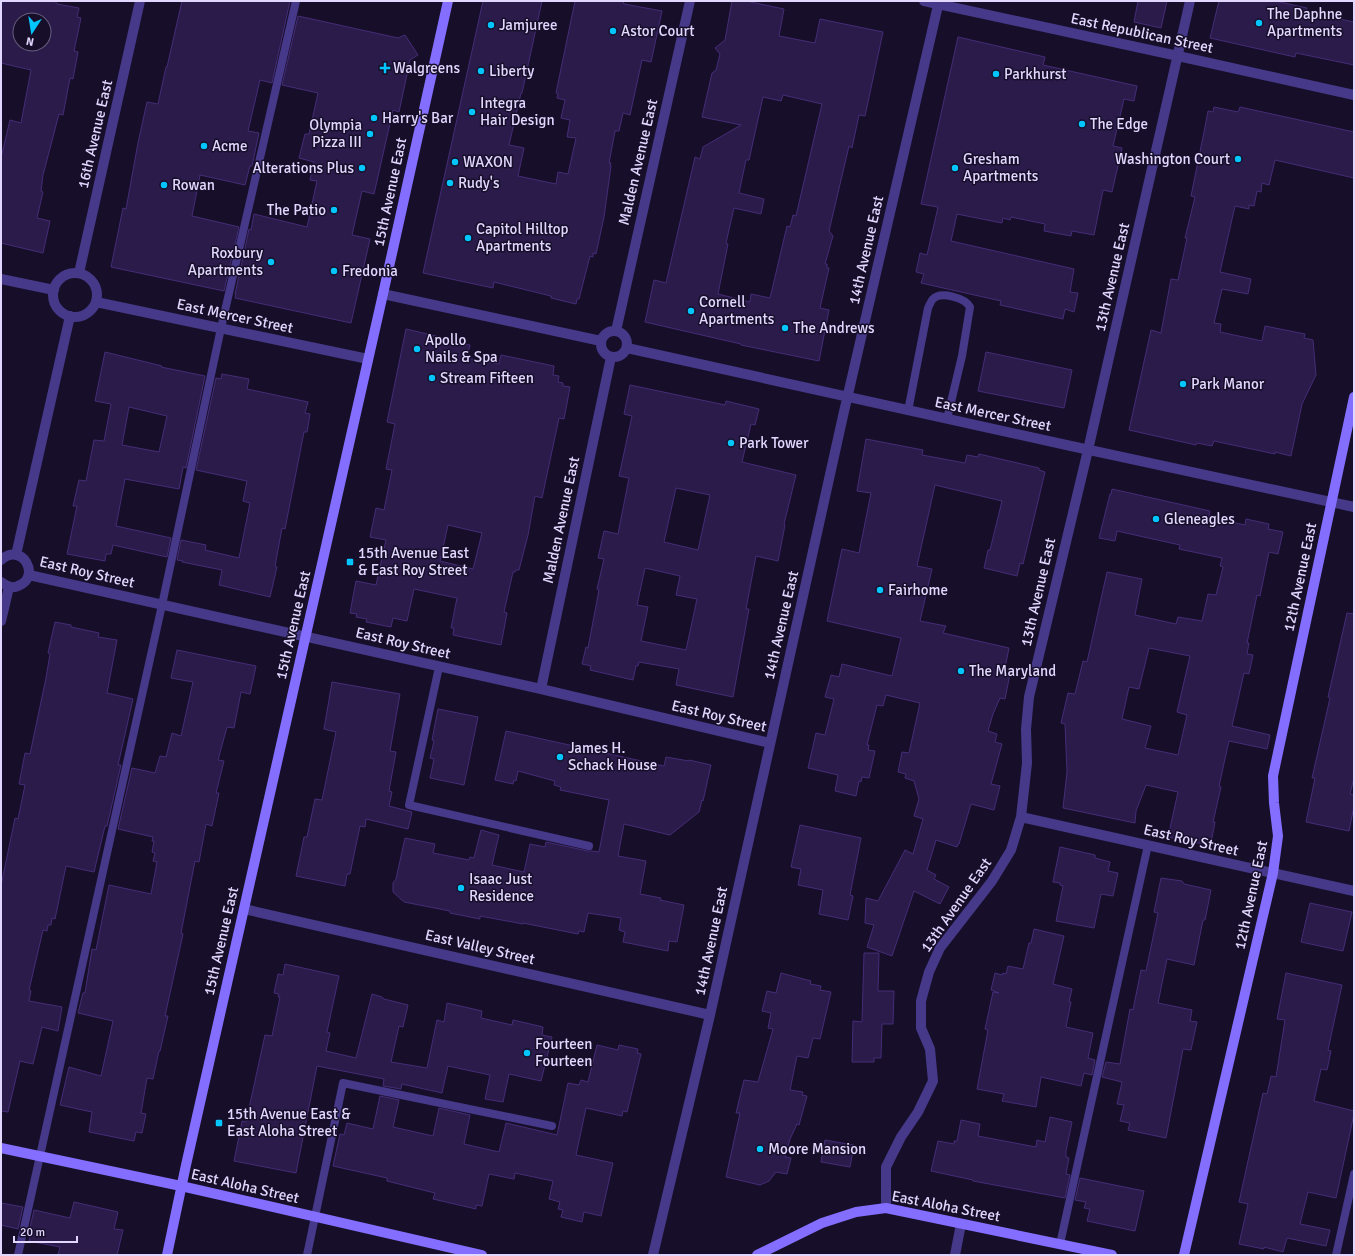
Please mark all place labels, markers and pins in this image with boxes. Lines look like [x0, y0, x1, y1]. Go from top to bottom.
place label: The Daphne Apartments [1267, 5, 1343, 40]
place label: Jamjuree [499, 16, 558, 34]
marker: The Daphne Apartments [1254, 18, 1264, 28]
marker: Jamjuree [486, 20, 496, 30]
place label: Astor Court [621, 22, 695, 40]
marker: Astor Court [608, 26, 618, 36]
place label: Walgreens [393, 59, 460, 77]
place label: Liberty [489, 62, 534, 80]
marker: Walgreens [380, 63, 390, 73]
place label: Parkhurst [1004, 65, 1067, 83]
marker: Liberty [476, 66, 486, 76]
marker: Parkhurst [991, 69, 1001, 79]
place label: Integra Hair Design [480, 94, 555, 129]
marker: Integra Hair Design [467, 107, 477, 117]
place label: Harry's Bar [382, 109, 454, 127]
marker: Harry's Bar [369, 113, 379, 123]
place label: The Edge [1090, 115, 1148, 133]
place label: Olympia Pizza III [309, 116, 362, 151]
marker: The Edge [1077, 119, 1087, 129]
marker: Olympia Pizza III [365, 129, 375, 139]
place label: Acme [212, 137, 248, 155]
marker: Acme [199, 141, 209, 151]
place label: Gresham Apartments [963, 150, 1039, 185]
place label: Washington Court [1115, 150, 1230, 168]
place label: WAXON [463, 153, 513, 171]
marker: Washington Court [1233, 154, 1243, 164]
marker: WAXON [450, 157, 460, 167]
place label: Alterations Plus [253, 159, 354, 177]
marker: Alterations Plus [357, 163, 367, 173]
marker: Gresham Apartments [950, 163, 960, 173]
place label: Rudy's [458, 174, 500, 192]
place label: Rowan [172, 176, 215, 194]
marker: Rudy's [445, 178, 455, 188]
marker: Rowan [159, 180, 169, 190]
place label: The Patio [267, 201, 326, 219]
marker: The Patio [329, 205, 339, 215]
place label: Capitol Hilltop Apartments [476, 220, 569, 255]
marker: Capitol Hilltop Apartments [463, 233, 473, 243]
place label: Roxbury Apartments [188, 244, 263, 279]
marker: Roxbury Apartments [266, 257, 276, 267]
place label: Fredonia [342, 262, 398, 280]
marker: Fredonia [329, 266, 339, 276]
place label: Cornell Apartments [699, 293, 775, 328]
marker: Cornell Apartments [686, 306, 696, 316]
place label: The Andrews [793, 319, 875, 337]
marker: The Andrews [780, 323, 790, 333]
place label: Apollo Nails & Spa [425, 331, 498, 366]
marker: Apollo Nails & Spa [412, 344, 422, 354]
place label: Stream Fifteen [440, 369, 534, 387]
marker: Stream Fifteen [427, 373, 437, 383]
place label: Park Manor [1191, 375, 1265, 393]
marker: Park Manor [1178, 379, 1188, 389]
place label: Park Tower [739, 434, 809, 452]
marker: Park Tower [726, 438, 736, 448]
place label: Gleneagles [1164, 510, 1235, 528]
marker: Gleneagles [1151, 514, 1161, 524]
place label: 15th Avenue East & East Roy Street [358, 544, 469, 579]
marker: 15th Avenue East & East Roy Street [345, 557, 355, 567]
place label: Fairhome [888, 581, 948, 599]
marker: Fairhome [875, 585, 885, 595]
place label: The Maryland [969, 662, 1056, 680]
marker: The Maryland [956, 666, 966, 676]
place label: James H. Schack House [568, 739, 657, 774]
marker: James H. Schack House [555, 752, 565, 762]
place label: Isaac Just Residence [469, 870, 534, 905]
marker: Isaac Just Residence [456, 883, 466, 893]
place label: Fourteen Fourteen [535, 1035, 593, 1070]
marker: Fourteen Fourteen [522, 1048, 532, 1058]
place label: 15th Avenue East & East Aloha Street [227, 1105, 351, 1140]
marker: 15th Avenue East & East Aloha Street [214, 1118, 224, 1128]
place label: Moore Mansion [768, 1140, 866, 1158]
marker: Moore Mansion [755, 1144, 765, 1154]

